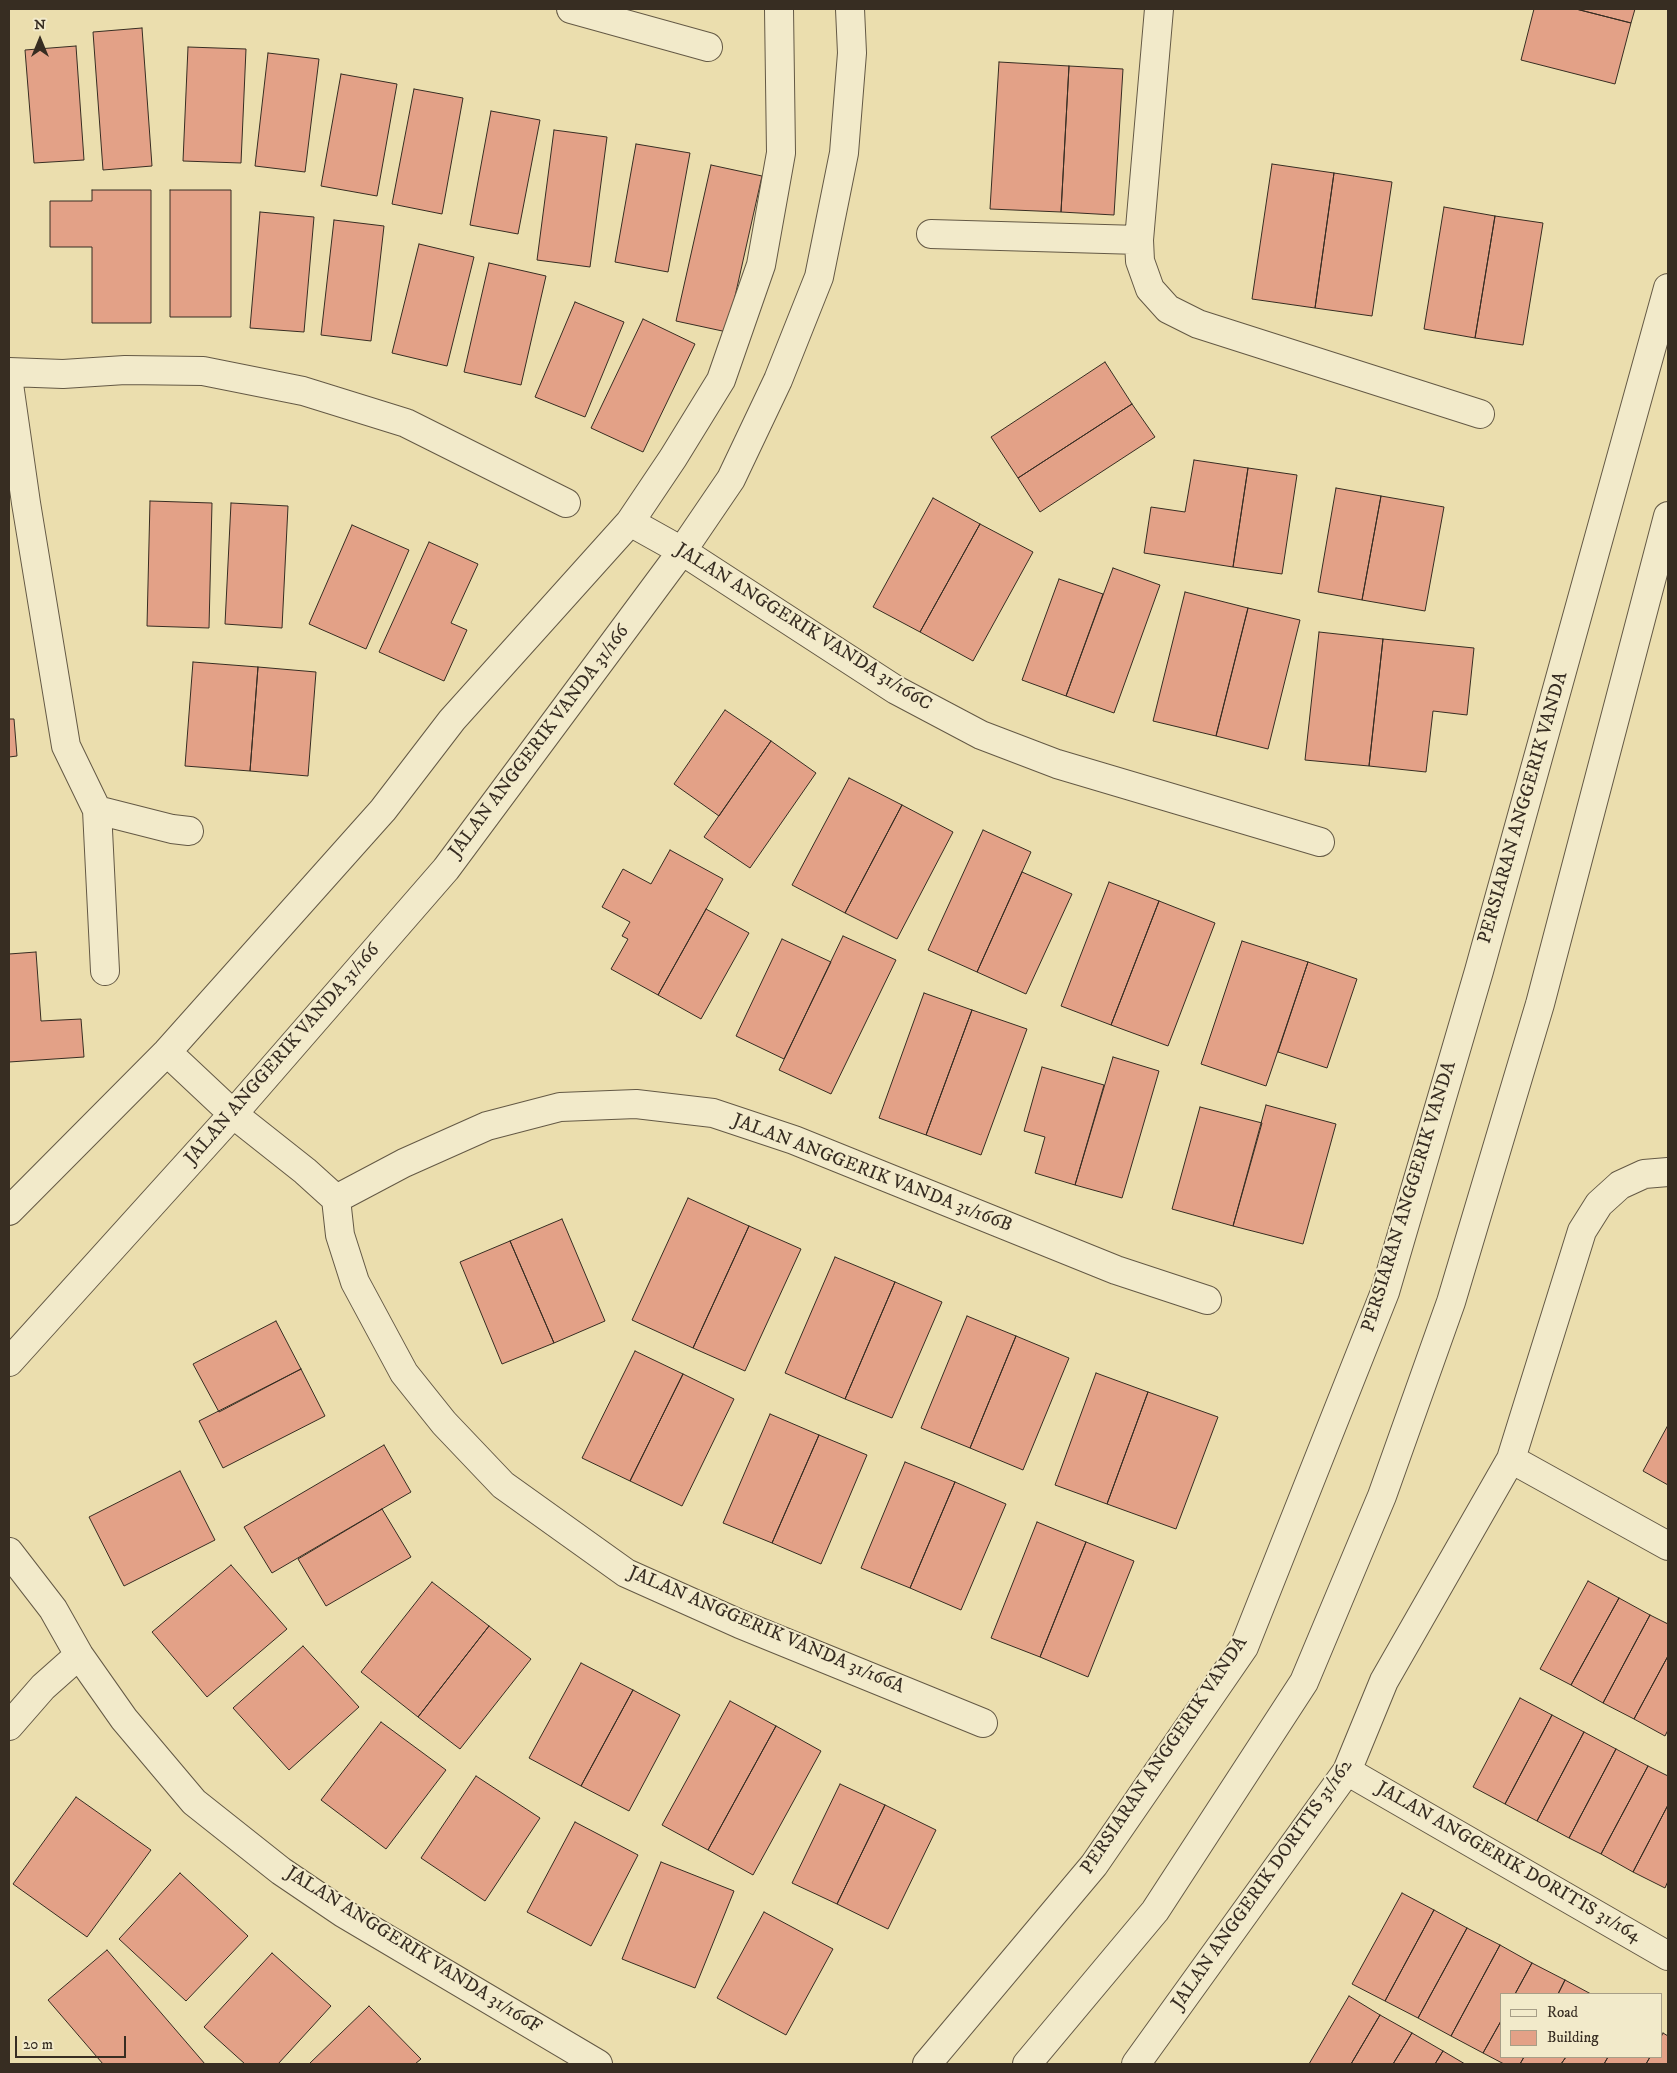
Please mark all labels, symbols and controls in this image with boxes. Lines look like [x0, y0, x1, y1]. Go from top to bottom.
north arrow [15, 15, 65, 65]
text: N [34, 16, 46, 34]
street label: JALAN ANGGERIK VANDA 31/166C [671, 539, 935, 717]
street label: JALAN ANGGERIK VANDA 31/166 [445, 621, 635, 863]
street label: PERSIARAN ANGGERIK VANDA [1474, 669, 1574, 947]
street label: JALAN ANGGERIK VANDA 31/166 [181, 940, 385, 1170]
street label: PERSIARAN ANGGERIK VANDA [1358, 1059, 1462, 1335]
street label: JALAN ANGGERIK VANDA 31/166B [729, 1110, 1015, 1238]
street label: JALAN ANGGERIK VANDA 31/166A [625, 1562, 907, 1700]
street label: PERSIARAN ANGGERIK VANDA [1077, 1633, 1253, 1879]
street label: JALAN ANGGERIK DORITIS 31/162 [1168, 1756, 1358, 2014]
street label: JALAN ANGGERIK DORITIS 31/164 [1372, 1778, 1644, 1948]
street label: JALAN ANGGERIK VANDA 31/166F [281, 1863, 545, 2039]
legend [1500, 1993, 1662, 2058]
text: Road [1547, 2003, 1578, 2022]
scale bar [18, 2026, 129, 2058]
text: Building [1547, 2028, 1599, 2047]
text: 20 m [23, 2035, 53, 2054]

